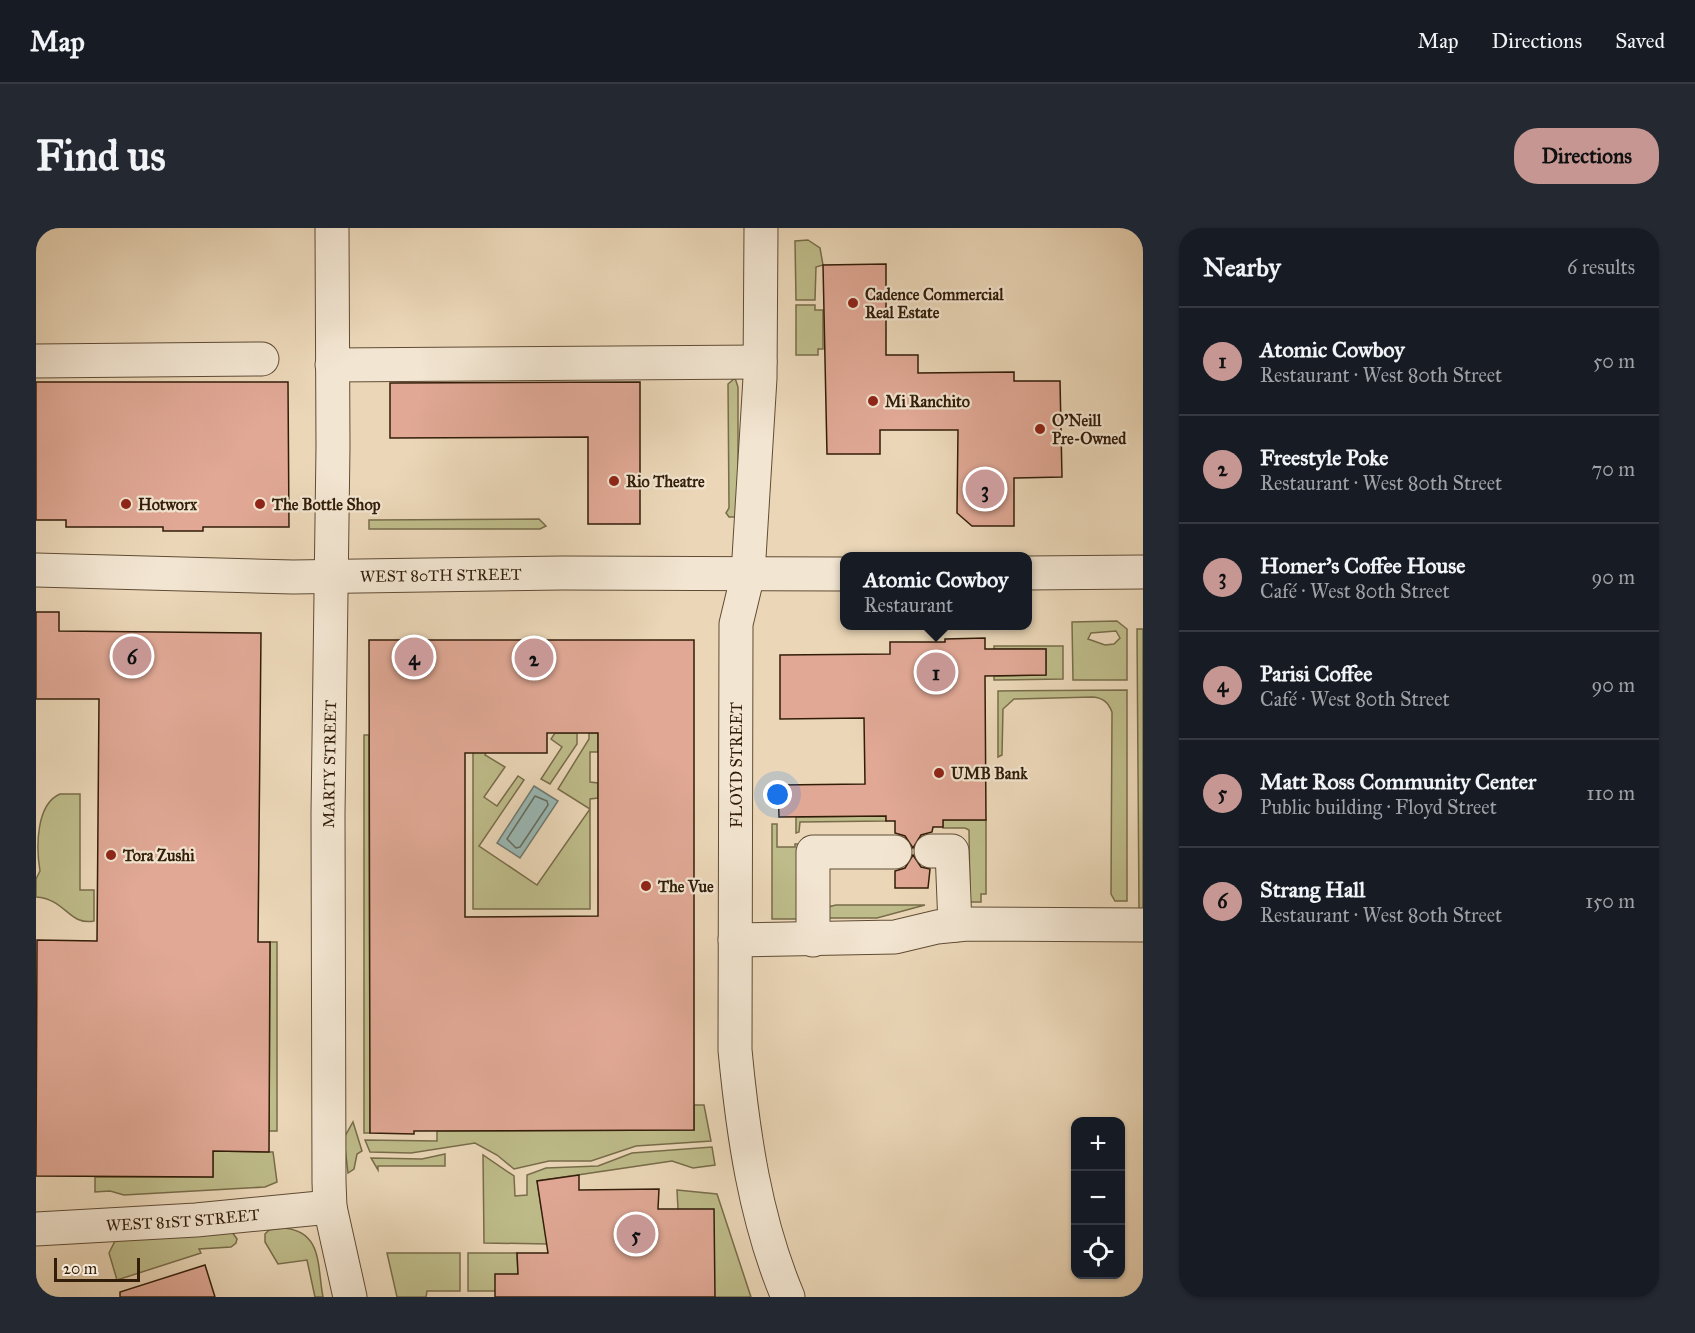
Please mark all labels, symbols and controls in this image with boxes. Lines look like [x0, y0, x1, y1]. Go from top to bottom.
text: Map [30, 24, 85, 59]
text: Map [1418, 28, 1459, 54]
text: Directions [1492, 28, 1582, 54]
text: Saved [1615, 28, 1665, 54]
button: Directions [1514, 128, 1659, 184]
text: Find us [36, 130, 166, 182]
text: Nearby [1203, 251, 1281, 283]
text: 6 results [1567, 255, 1635, 279]
place label: Cadence Commercial Real Estate [865, 285, 1004, 322]
marker: Cadence Commercial Real Estate [846, 296, 860, 310]
text: Atomic Cowboy [1260, 336, 1405, 363]
text: 1 [1219, 349, 1226, 373]
text: 50 m [1593, 349, 1635, 373]
text: Restaurant · West 80th Street [1260, 363, 1502, 387]
place label: Mi Ranchito [885, 392, 970, 411]
marker: Mi Ranchito [866, 394, 880, 408]
place label: O'Neill Pre-Owned [1052, 411, 1127, 448]
marker: O'Neill Pre-Owned [1033, 422, 1047, 436]
text: Freestyle Poke [1260, 444, 1389, 471]
text: 2 [1218, 457, 1227, 481]
text: 70 m [1592, 457, 1635, 481]
pin: 3 [966, 466, 1004, 512]
text: Restaurant · West 80th Street [1260, 471, 1502, 495]
place label: Rio Theatre [626, 472, 705, 491]
marker: Rio Theatre [607, 474, 621, 488]
place label: Hotworx [138, 495, 198, 514]
place label: The Bottle Shop [271, 495, 381, 515]
marker: Hotworx [119, 497, 133, 511]
marker: The Bottle Shop [253, 497, 267, 511]
popup [840, 552, 1032, 630]
text: Homer's Coffee House [1260, 552, 1465, 579]
street label: WEST 80TH STREET [360, 565, 522, 586]
text: 3 [1219, 565, 1227, 589]
text: 90 m [1592, 565, 1635, 589]
text: Atomic Cowboy [864, 566, 1008, 593]
text: Café · West 80th Street [1260, 579, 1450, 603]
text: Restaurant [864, 593, 953, 617]
pin: 6 [112, 634, 152, 678]
pin: 4 [394, 634, 434, 680]
pin: 2 [514, 636, 554, 680]
pin: 1 [916, 650, 956, 694]
text: Parisi Coffee [1260, 660, 1372, 687]
text: 4 [1217, 673, 1228, 697]
text: 90 m [1592, 673, 1635, 697]
text: Café · West 80th Street [1260, 687, 1450, 711]
street label: MARTY STREET [319, 700, 340, 828]
street label: FLOYD STREET [727, 702, 746, 828]
place label: UMB Bank [951, 764, 1028, 783]
marker: UMB Bank [932, 766, 946, 780]
text: Matt Ross Community Center [1260, 768, 1536, 795]
your location [763, 780, 792, 809]
text: 5 [1218, 781, 1227, 805]
text: 110 m [1587, 781, 1635, 805]
text: Public building · Floyd Street [1260, 795, 1497, 819]
place label: Tora Zushi [122, 846, 195, 865]
marker: Tora Zushi [104, 848, 118, 862]
text: Strang Hall [1260, 876, 1365, 903]
place label: The Vue [657, 877, 714, 896]
marker: The Vue [639, 879, 653, 893]
text: 6 [1217, 889, 1228, 913]
text: 150 m [1585, 889, 1635, 913]
text: Restaurant · West 80th Street [1260, 903, 1502, 927]
map controls [1071, 1117, 1125, 1279]
button: + [1071, 1117, 1125, 1171]
button: − [1071, 1171, 1125, 1225]
street label: WEST 81ST STREET [105, 1205, 260, 1235]
pin: 5 [616, 1212, 656, 1256]
button: locate [1071, 1225, 1125, 1279]
scale bar [54, 1255, 140, 1282]
text: 20 m [63, 1259, 97, 1278]

